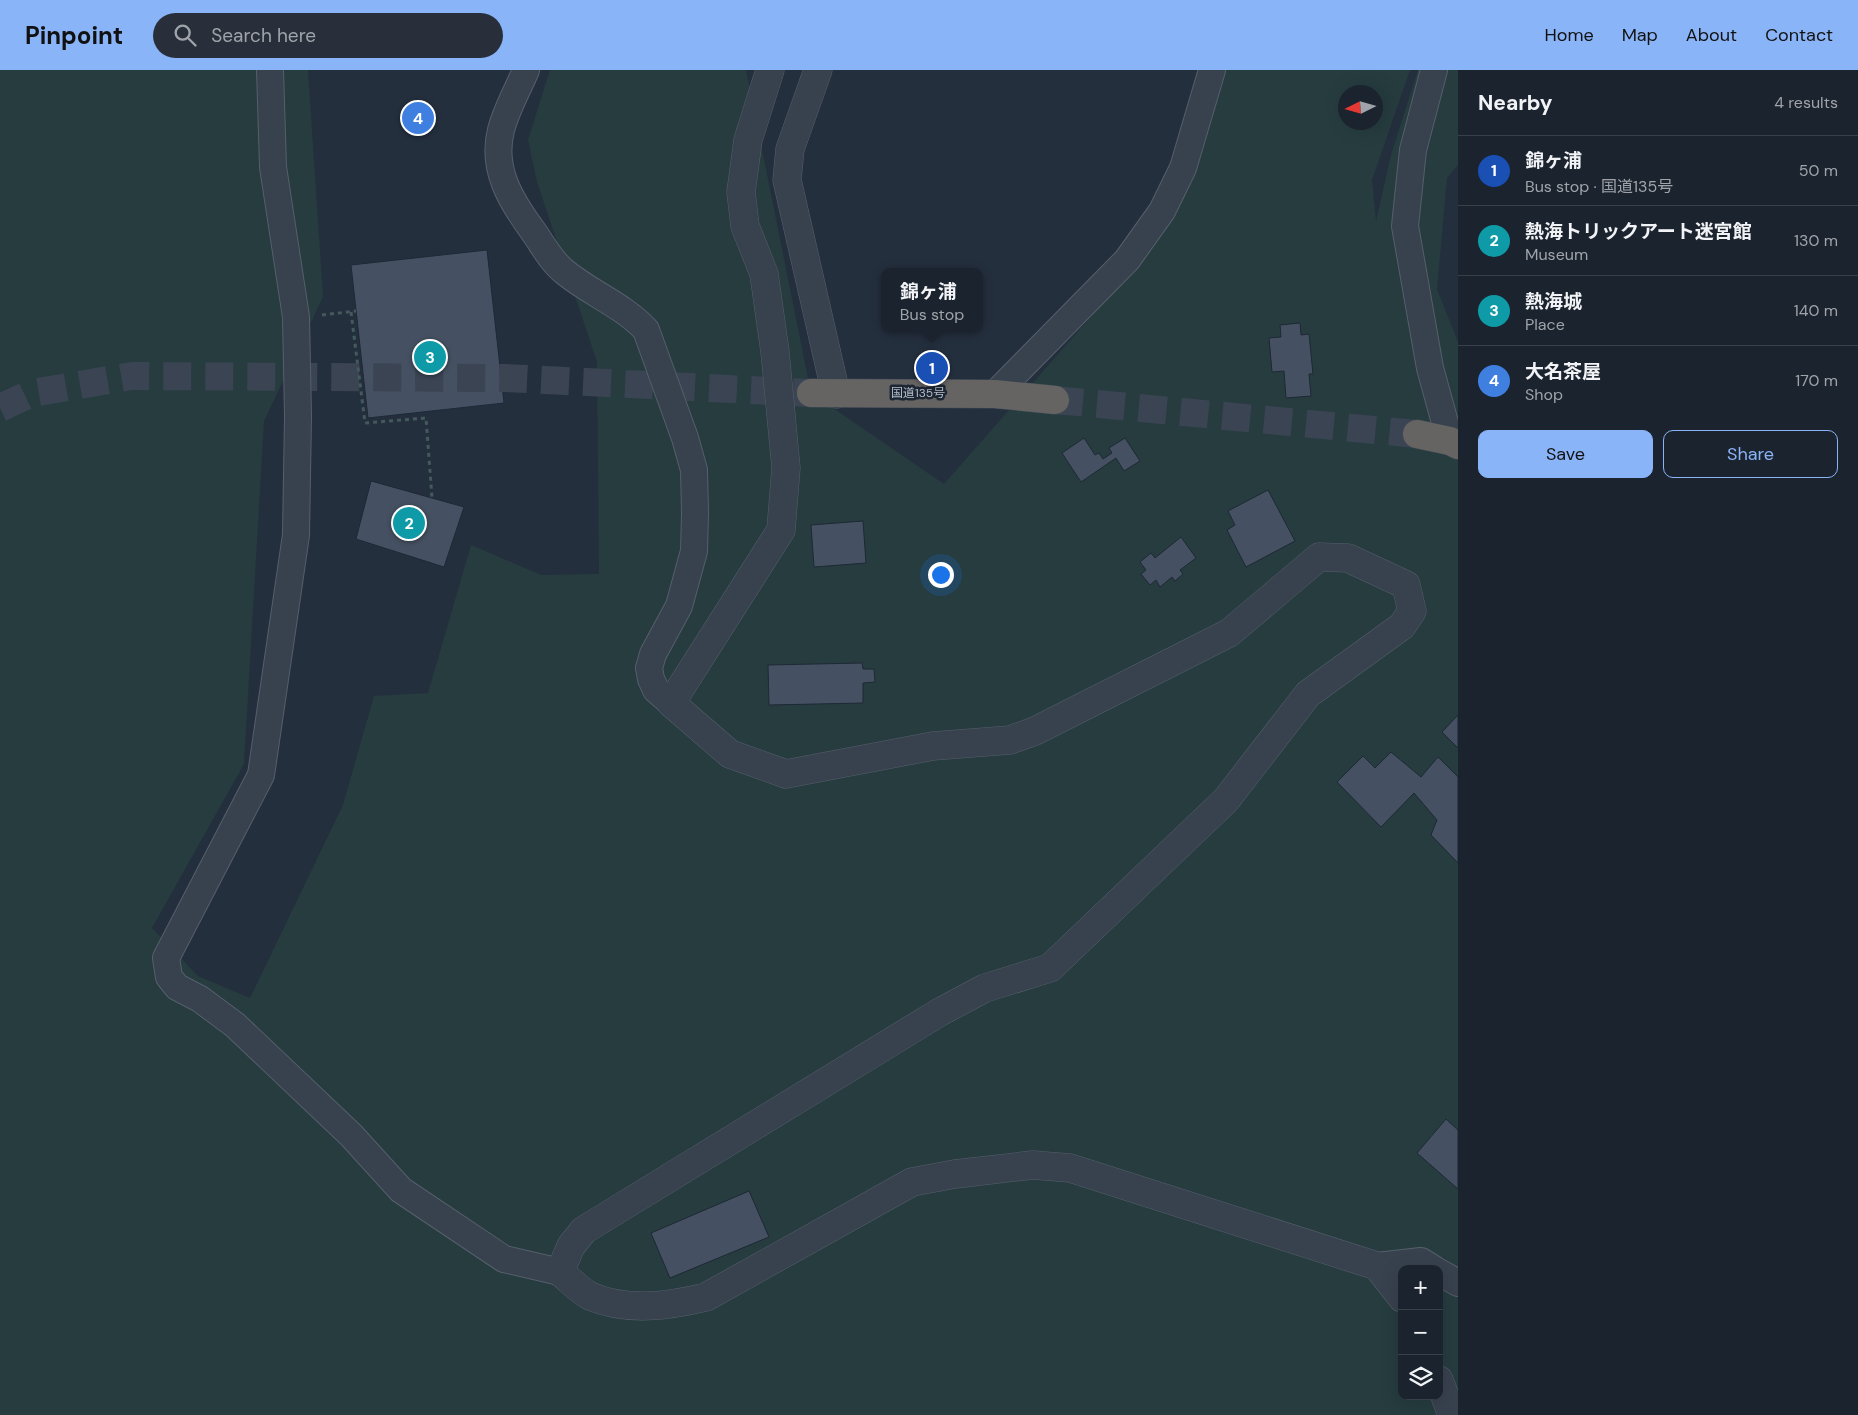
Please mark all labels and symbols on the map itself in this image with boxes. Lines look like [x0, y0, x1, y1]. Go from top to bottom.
north arrow [1338, 85, 1383, 130]
pin: 4 [402, 99, 434, 137]
pin: 3 [414, 338, 446, 376]
pin: 1 [916, 349, 948, 387]
street label: 国道135号 [891, 385, 945, 401]
pin: 2 [393, 504, 425, 542]
your location [928, 562, 954, 588]

